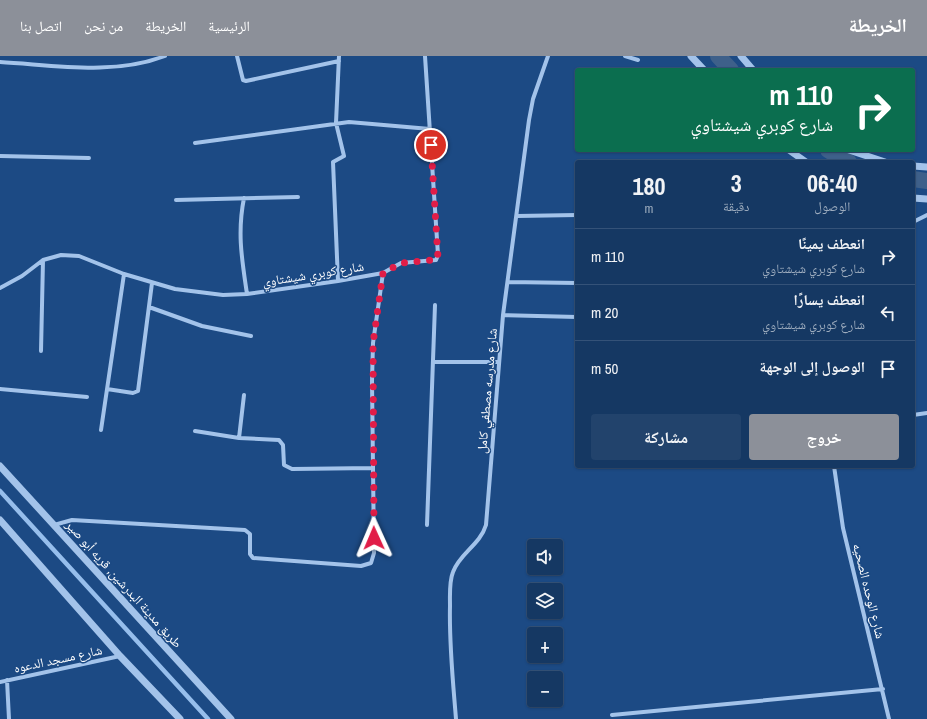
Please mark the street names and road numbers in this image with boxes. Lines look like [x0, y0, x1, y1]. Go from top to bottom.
street label: شارع كوبري شيشتاوي [261, 258, 366, 293]
street label: شارع مدرسه مصطفي كامل [473, 328, 503, 455]
street label: طريق مدينة البدرشين, قريه أبو صير [61, 516, 186, 651]
street label: شارع الوحده الصحيه [848, 542, 889, 641]
street label: شارع مسجد الدعوه [12, 641, 104, 678]

